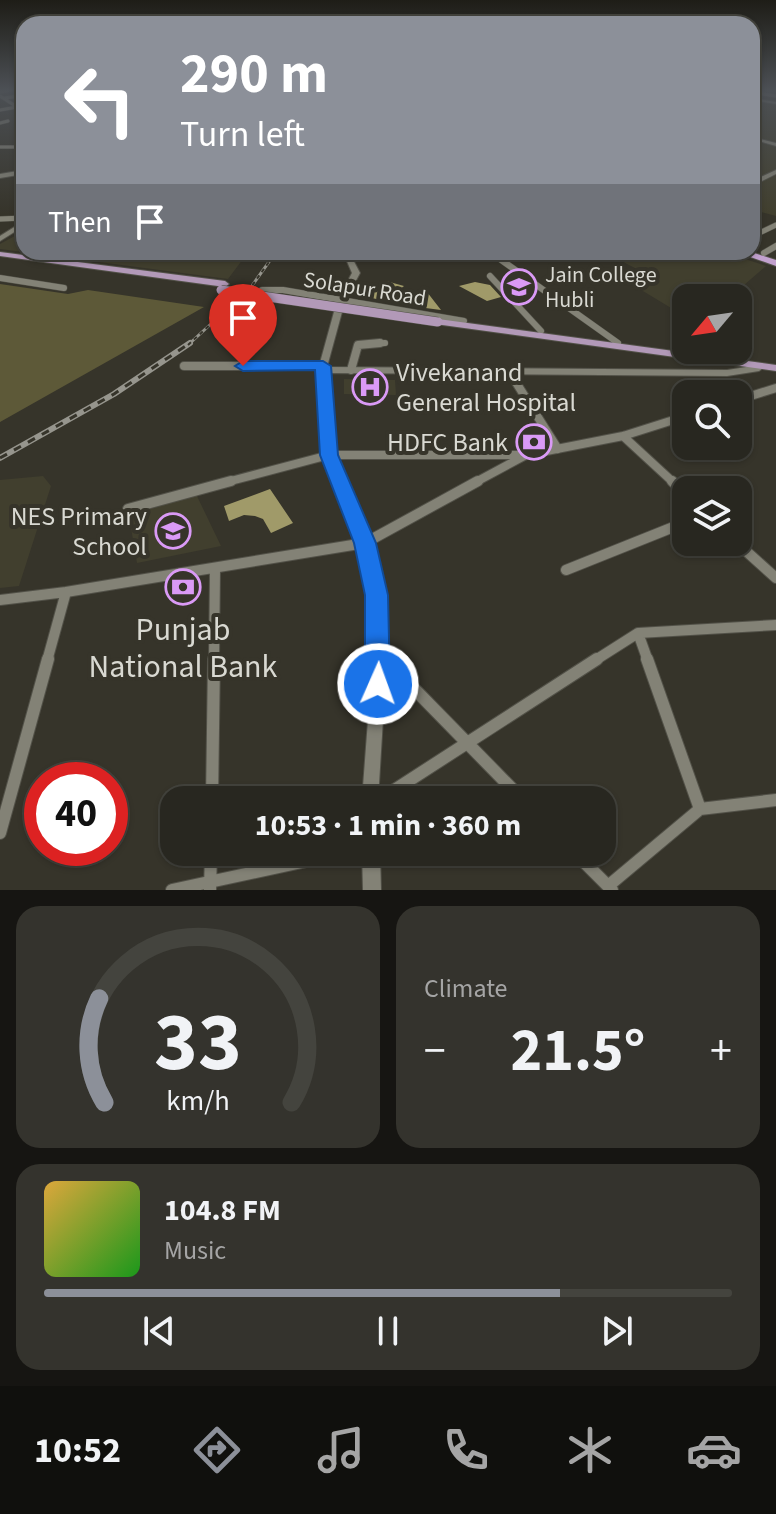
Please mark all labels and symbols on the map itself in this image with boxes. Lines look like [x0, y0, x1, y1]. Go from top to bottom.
place label: Jain College Hubli [545, 259, 657, 316]
street label: Solapur Road [301, 264, 428, 314]
school or university icon: Jain College Hubli [500, 268, 538, 306]
pin [209, 284, 277, 366]
north arrow [672, 284, 752, 364]
place label: Vivekanand General Hospital [396, 354, 576, 421]
hospital icon: Vivekanand General Hospital [351, 368, 389, 406]
bank icon: HDFC Bank [515, 423, 553, 461]
place label: HDFC Bank [387, 424, 508, 461]
place label: NES Primary School [11, 498, 147, 565]
school or university icon: NES Primary School [154, 512, 192, 550]
bank icon: Punjab National Bank [164, 568, 202, 606]
place label: Punjab National Bank [89, 607, 278, 690]
position arrow [336, 642, 420, 726]
speed limit sign: 40 [24, 762, 128, 866]

